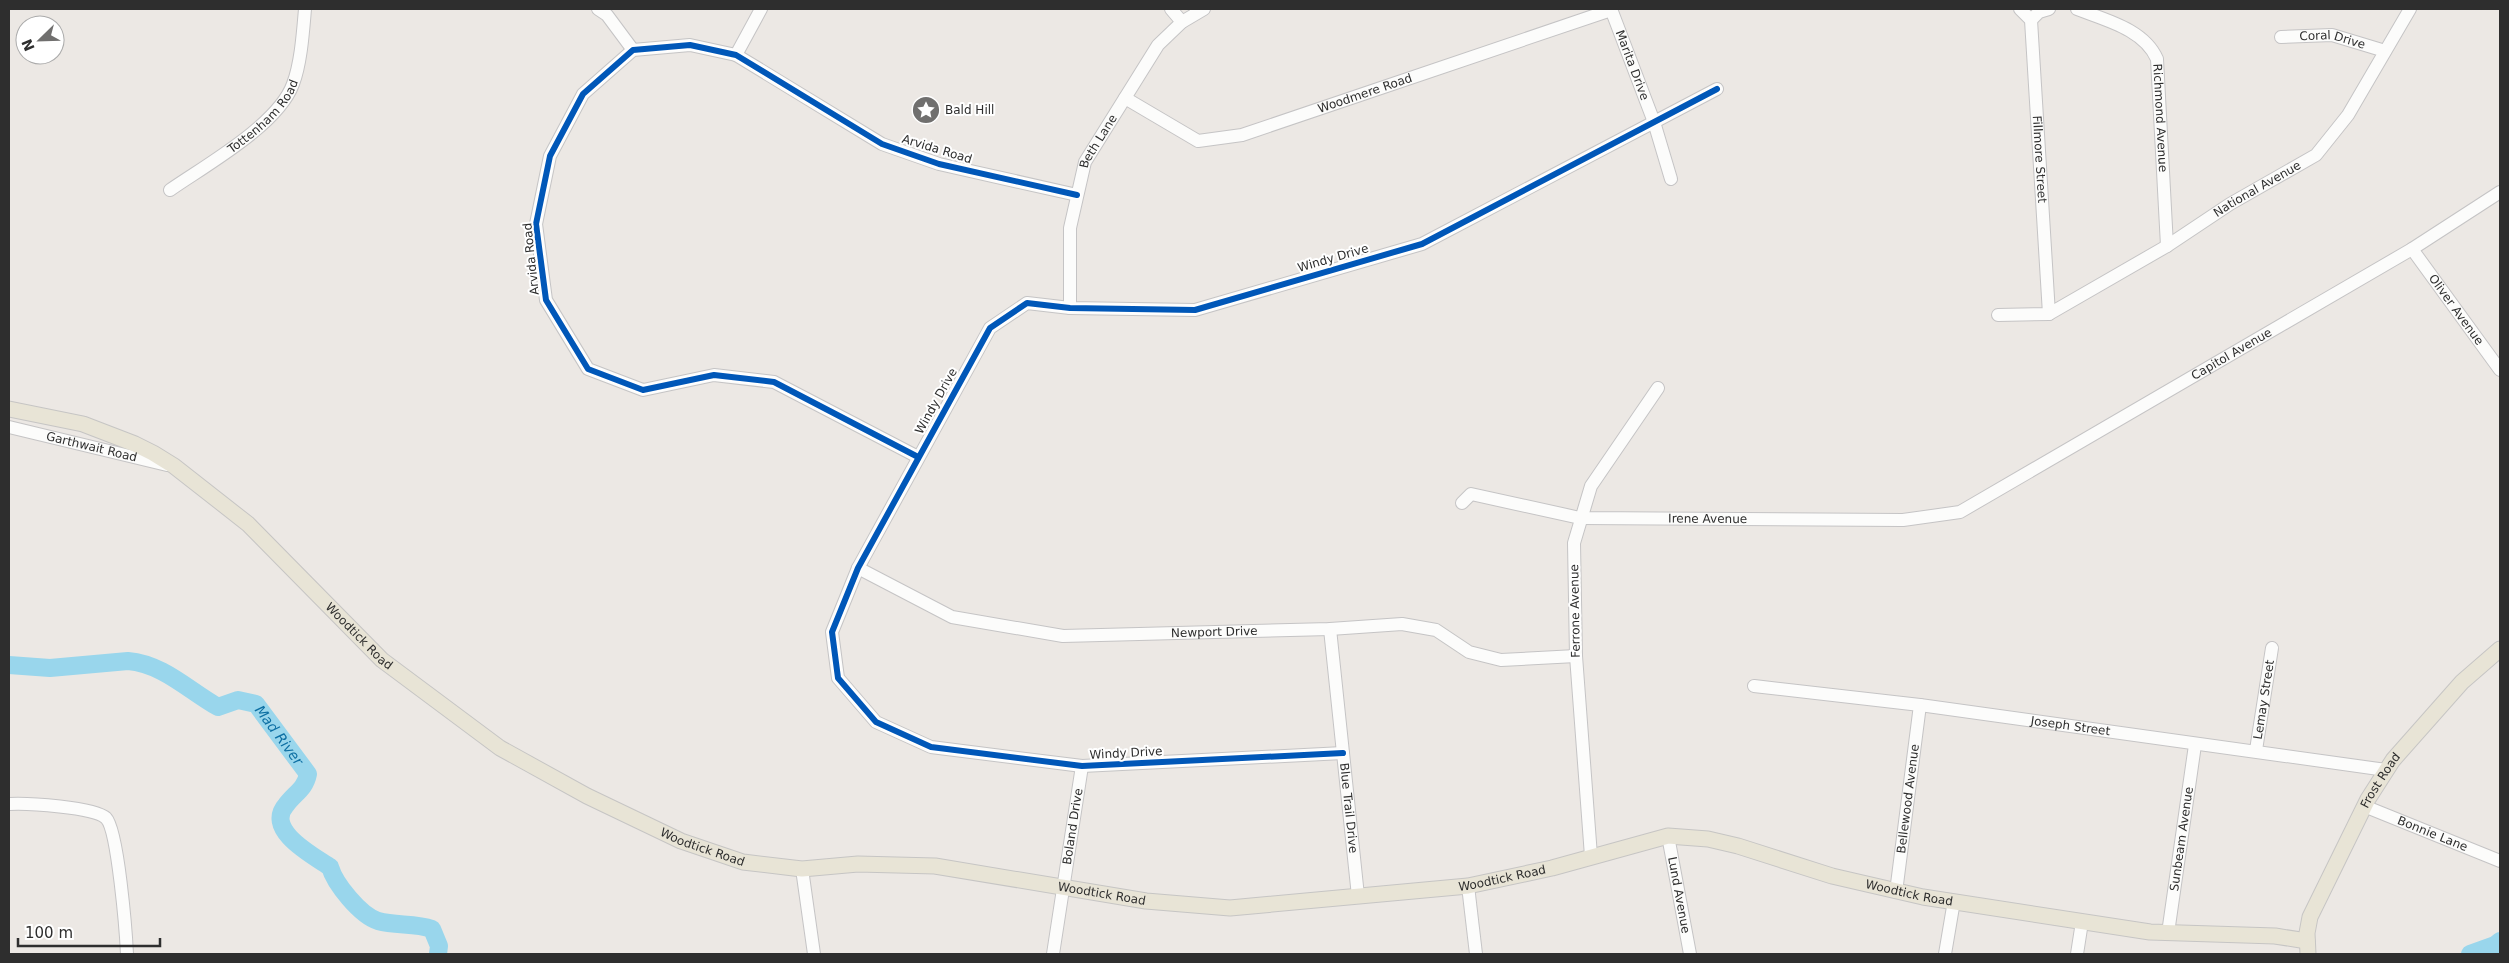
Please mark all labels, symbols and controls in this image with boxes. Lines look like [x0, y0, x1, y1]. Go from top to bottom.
north arrow [15, 15, 65, 65]
street label: Marita Drive [1613, 28, 1652, 102]
street label: Coral Drive [2299, 28, 2367, 52]
text: N [18, 37, 38, 54]
street label: Richmond Avenue [2150, 63, 2170, 173]
street label: Woodmere Road [1316, 71, 1414, 116]
street label: Tottenham Road [224, 77, 301, 157]
place icon: Bald Hill [911, 95, 941, 125]
place label: Bald Hill [945, 103, 994, 117]
street label: Beth Lane [1077, 112, 1120, 169]
street label: Fillmore Street [2030, 115, 2049, 204]
street label: Arvida Road [900, 132, 974, 166]
street label: National Avenue [2211, 158, 2303, 220]
street label: Arvida Road [520, 222, 542, 296]
street label: Windy Drive [1296, 241, 1370, 275]
street label: Oliver Avenue [2426, 272, 2486, 348]
street label: Capitol Avenue [2189, 325, 2274, 383]
street label: Windy Drive [912, 366, 960, 436]
street label: Garthwait Road [45, 429, 139, 465]
street label: Irene Avenue [1668, 512, 1747, 526]
street label: Ferrone Avenue [1567, 564, 1583, 658]
street label: Woodtick Road [323, 600, 395, 673]
street label: Newport Drive [1171, 624, 1258, 640]
street label: Lemay Street [2251, 659, 2277, 740]
water label: Mad River [252, 702, 307, 769]
street label: Joseph Street [2029, 713, 2111, 738]
street label: Bellewood Avenue [1894, 743, 1922, 854]
street label: Windy Drive [1089, 744, 1163, 762]
street label: Frost Road [2358, 750, 2403, 810]
street label: Blue Trail Drive [1337, 762, 1360, 854]
street label: Sunbeam Avenue [2167, 786, 2196, 892]
street label: Boland Drive [1060, 787, 1085, 866]
street label: Bonnie Lane [2395, 813, 2470, 854]
street label: Woodtick Road [658, 825, 746, 869]
street label: Lund Avenue [1665, 855, 1693, 934]
street label: Woodtick Road [1458, 863, 1547, 894]
street label: Woodtick Road [1864, 877, 1954, 909]
street label: Woodtick Road [1057, 879, 1147, 908]
scale bar [18, 916, 160, 948]
text: 100 m [25, 924, 73, 942]

